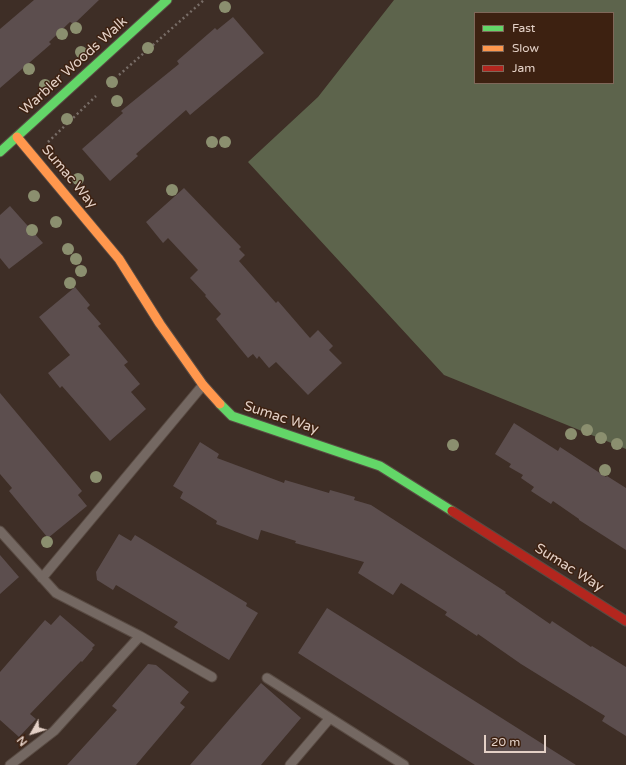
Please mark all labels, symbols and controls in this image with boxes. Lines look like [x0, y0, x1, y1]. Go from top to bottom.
legend [474, 12, 614, 84]
street label: Warbler Woods Walk [17, 13, 131, 119]
text: Fast [512, 21, 535, 35]
text: Slow [512, 41, 539, 55]
text: Jam [512, 61, 535, 75]
street label: Sumac Way [38, 142, 100, 212]
street label: Sumac Way [241, 398, 321, 438]
street label: Sumac Way [532, 540, 606, 596]
north arrow [12, 713, 52, 753]
scale bar [486, 727, 548, 753]
text: N [14, 733, 30, 748]
text: 20 m [491, 735, 520, 749]

